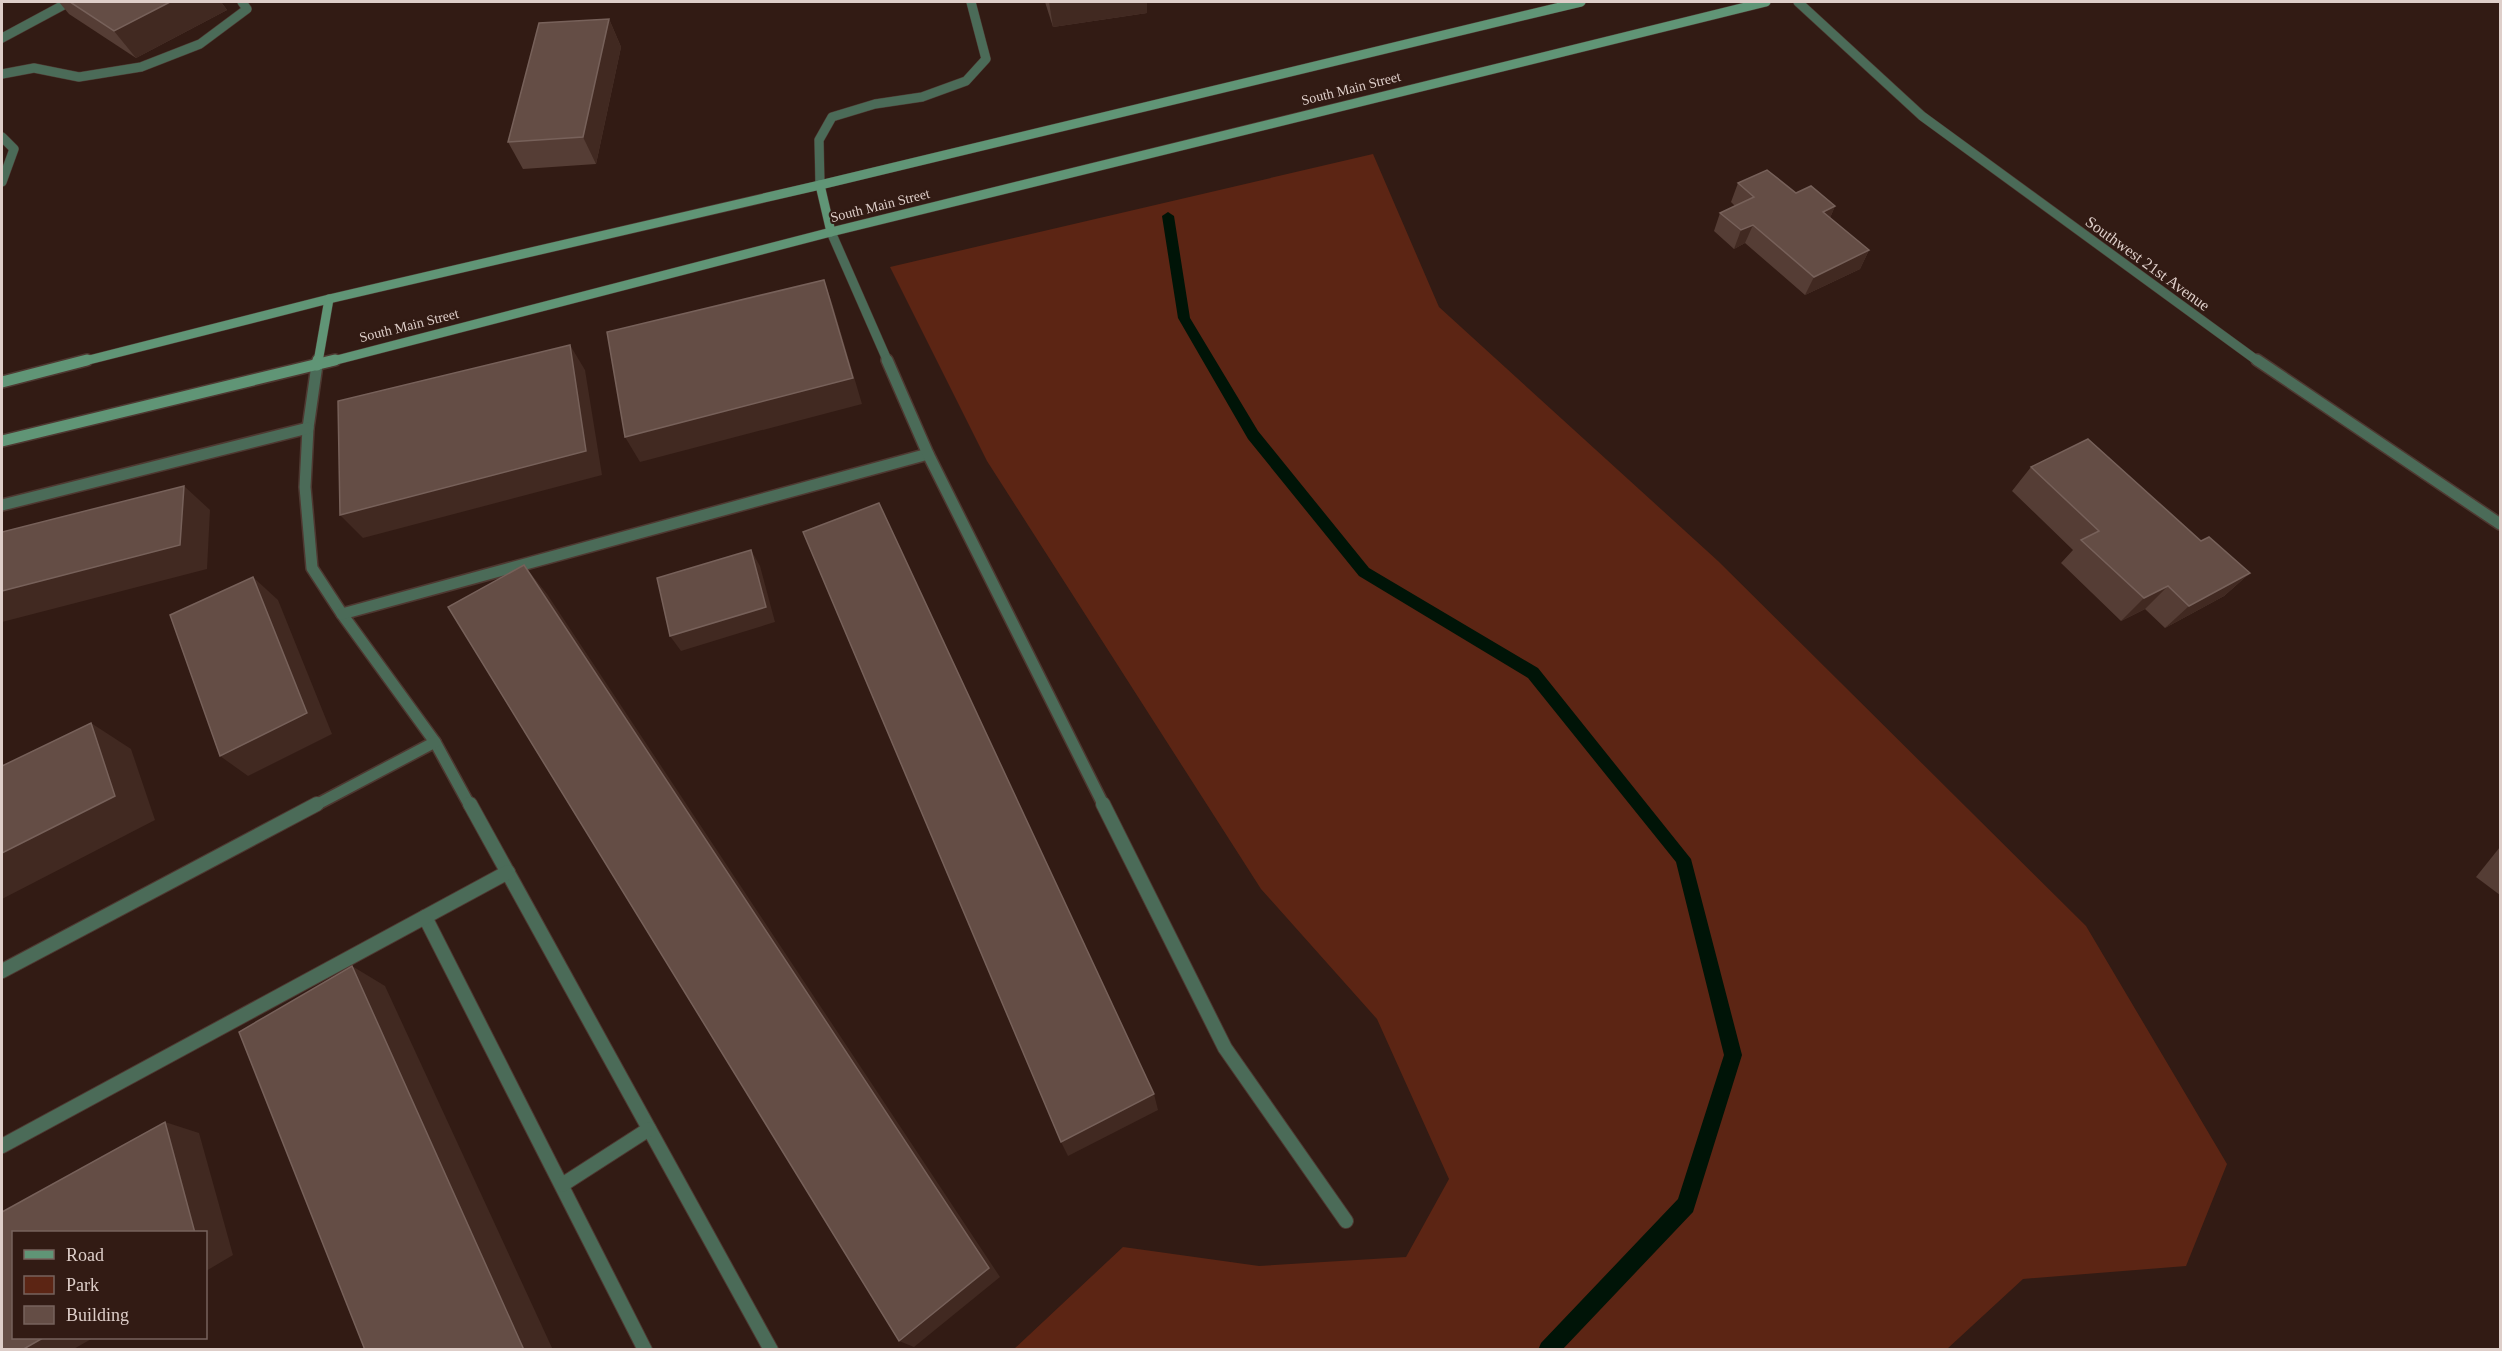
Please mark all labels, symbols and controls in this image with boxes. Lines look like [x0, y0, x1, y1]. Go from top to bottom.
street label: South Main Street [1300, 69, 1402, 108]
street label: South Main Street [829, 186, 931, 225]
street label: Southwest 21st Avenue [2082, 213, 2213, 314]
street label: South Main Street [358, 306, 460, 345]
legend [12, 1231, 207, 1339]
text: Road [66, 1245, 104, 1265]
text: Park [66, 1275, 99, 1295]
text: Building [66, 1305, 129, 1325]

